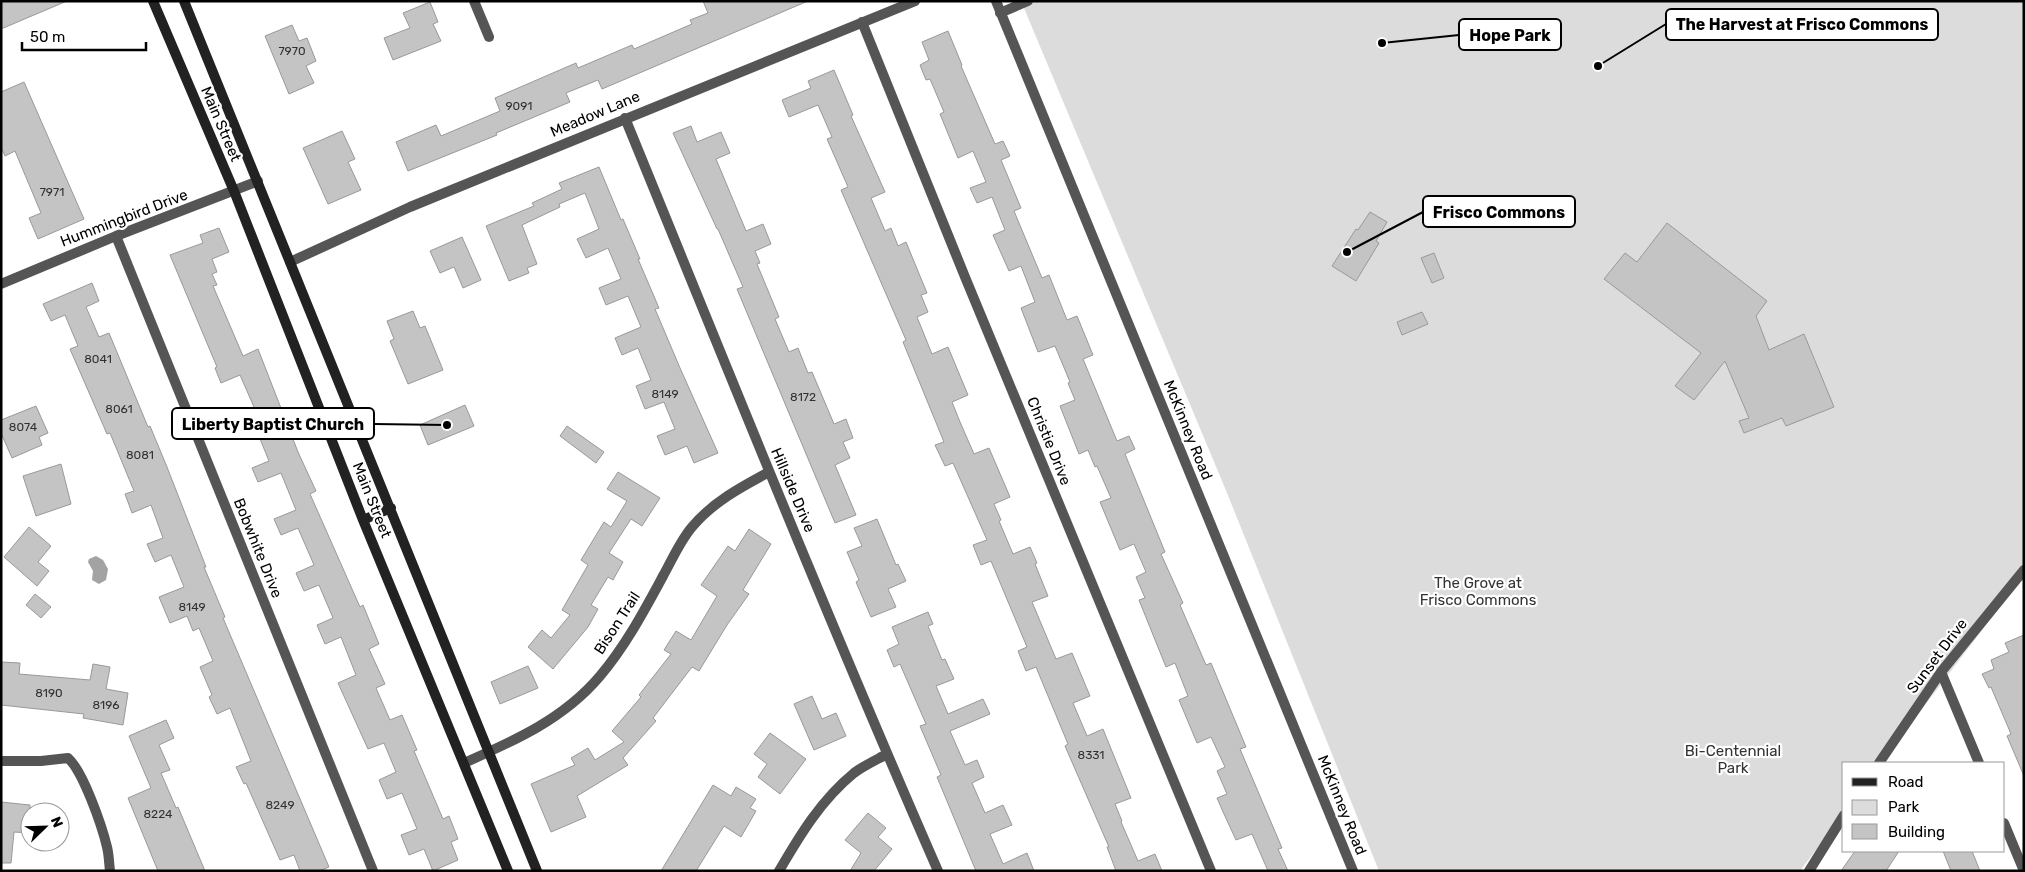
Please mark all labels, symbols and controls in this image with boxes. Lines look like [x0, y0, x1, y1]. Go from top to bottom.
callout: The Harvest at Frisco Commons [1666, 9, 1938, 40]
text: The Harvest at Frisco Commons [1676, 15, 1928, 34]
callout: Hope Park [1459, 19, 1561, 50]
scale bar [22, 20, 146, 52]
text: Hope Park [1469, 26, 1551, 45]
text: 50 m [30, 28, 65, 46]
house number: 7970 [278, 44, 306, 58]
street label: Main Street [197, 84, 245, 164]
street label: Meadow Lane [548, 87, 642, 141]
house number: 9091 [506, 99, 533, 113]
house number: 7971 [40, 185, 64, 199]
street label: Hummingbird Drive [58, 185, 190, 251]
callout: Frisco Commons [1423, 196, 1575, 227]
text: Frisco Commons [1433, 203, 1565, 222]
house number: 8041 [84, 352, 112, 366]
street label: McKinney Road [1160, 377, 1216, 483]
house number: 8149 [651, 387, 679, 401]
house number: 8172 [790, 390, 816, 404]
street label: Christie Drive [1023, 394, 1075, 488]
house number: 8061 [105, 402, 133, 416]
callout: Liberty Baptist Church [172, 408, 374, 439]
text: Liberty Baptist Church [182, 415, 364, 434]
house number: 8074 [9, 420, 38, 434]
street label: Hillside Drive [767, 445, 819, 535]
house number: 8081 [126, 448, 154, 462]
street label: Main Street [349, 460, 395, 541]
street label: Bobwhite Drive [230, 495, 286, 601]
park label: The Grove at Frisco Commons [1420, 574, 1537, 609]
street label: Bison Trail [590, 588, 644, 658]
house number: 8149 [178, 600, 206, 614]
street label: Sunset Drive [1903, 615, 1971, 697]
house number: 8190 [35, 686, 63, 700]
house number: 8196 [92, 698, 120, 712]
park label: Bi-Centennial Park [1685, 742, 1781, 777]
house number: 8331 [1078, 748, 1104, 762]
street label: McKinney Road [1314, 752, 1370, 858]
legend [1842, 762, 2005, 852]
text: Road [1888, 773, 1924, 791]
house number: 8249 [265, 798, 295, 812]
text: Park [1888, 798, 1919, 816]
north arrow [20, 802, 70, 852]
house number: 8224 [143, 807, 173, 821]
text: N [47, 814, 66, 830]
text: Building [1888, 823, 1945, 841]

